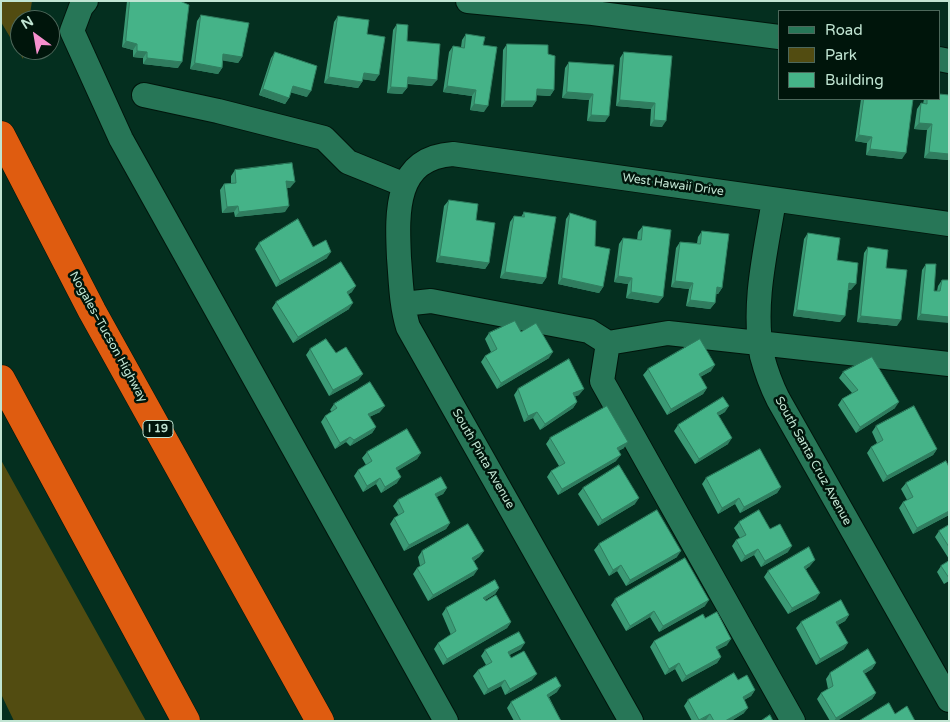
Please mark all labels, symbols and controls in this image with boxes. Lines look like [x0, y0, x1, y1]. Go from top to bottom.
north arrow [10, 10, 60, 60]
legend [778, 10, 940, 100]
text: N [18, 13, 37, 33]
text: Road [825, 21, 863, 39]
text: Park [825, 46, 857, 64]
text: Building [825, 71, 884, 89]
street label: West Hawaii Drive [621, 171, 725, 199]
street label: Nogales–Tucson Highway [66, 269, 150, 405]
street label: South Santa Cruz Avenue [772, 394, 854, 528]
street label: South Pinta Avenue [449, 407, 517, 511]
road number: I 19 [143, 420, 173, 438]

